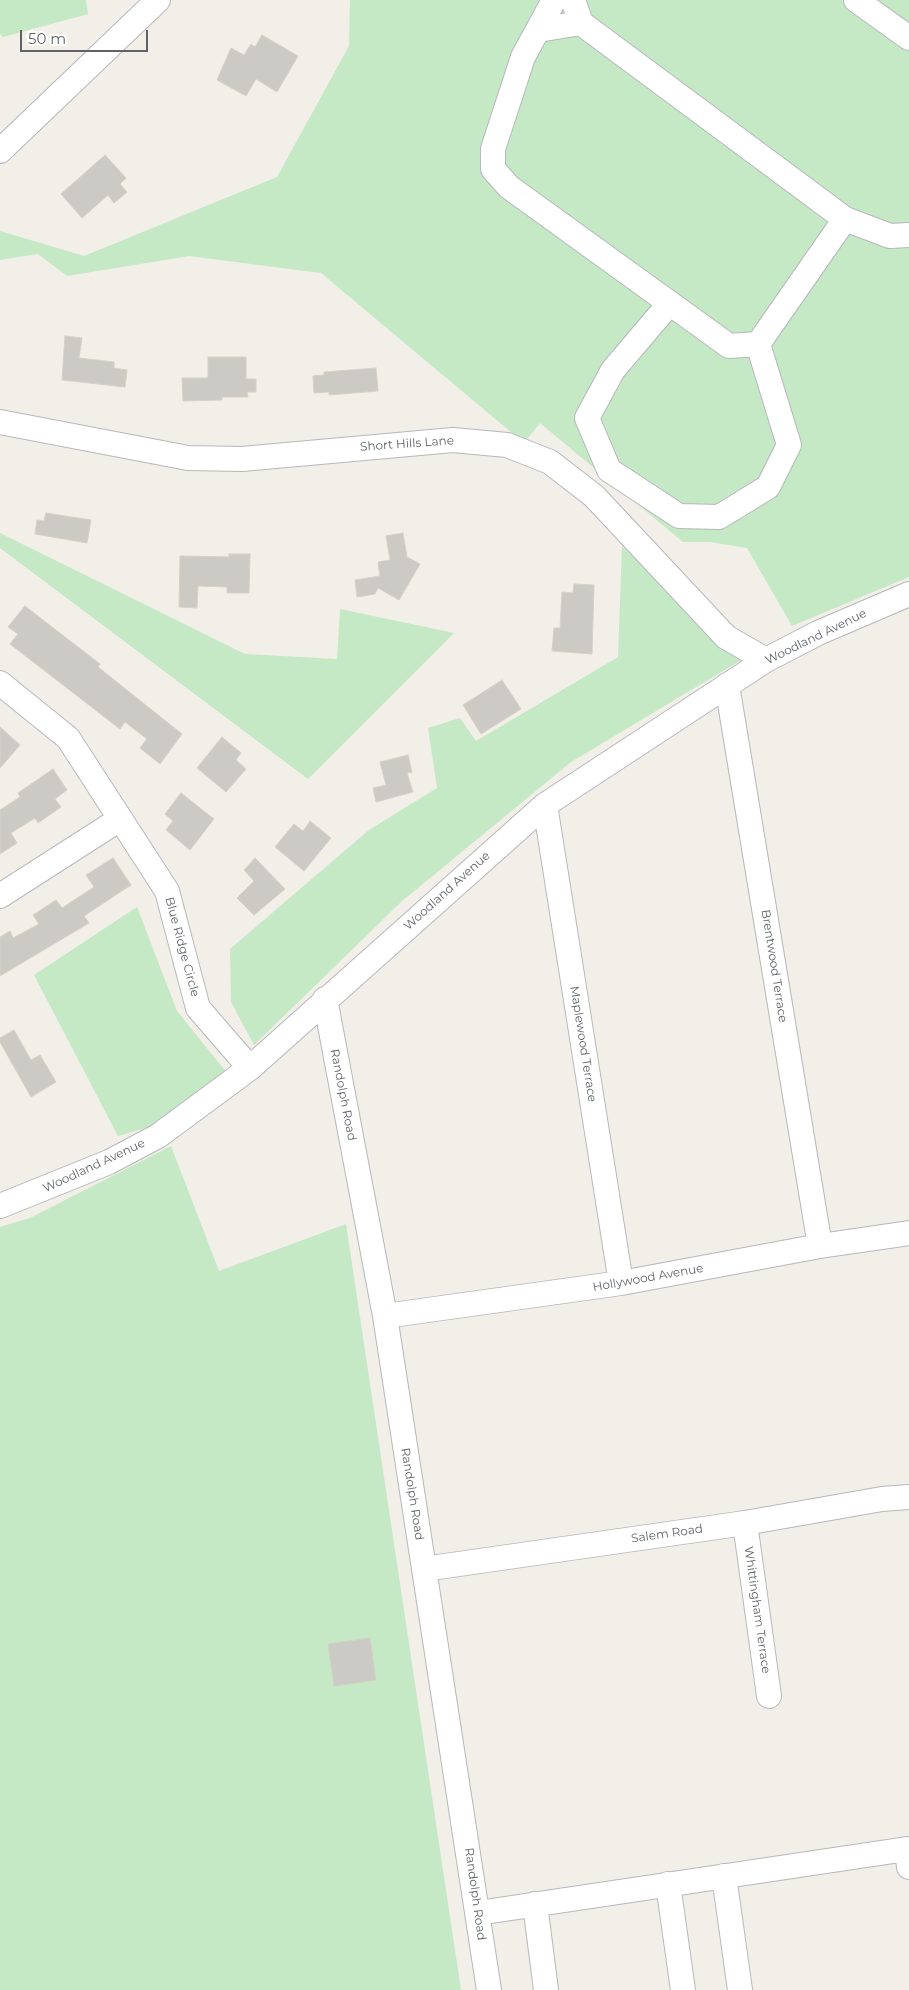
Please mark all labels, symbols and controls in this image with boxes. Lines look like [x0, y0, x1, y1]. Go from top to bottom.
scale bar [22, 20, 150, 52]
text: 50 m [28, 29, 66, 48]
street label: Short Hills Lane [360, 434, 454, 454]
street label: Woodland Avenue [763, 606, 869, 668]
street label: Woodland Avenue [401, 849, 493, 933]
street label: Blue Ridge Circle [162, 895, 202, 999]
street label: Brentwood Terrace [758, 909, 790, 1023]
street label: Maplewood Terrace [567, 985, 599, 1103]
street label: Randolph Road [327, 1048, 359, 1142]
street label: Woodland Avenue [41, 1136, 147, 1196]
street label: Hollywood Avenue [592, 1261, 704, 1295]
street label: Randolph Road [398, 1447, 426, 1541]
street label: Salem Road [630, 1522, 704, 1546]
street label: Whittingham Terrace [741, 1546, 773, 1674]
street label: Randolph Road [461, 1847, 489, 1941]

